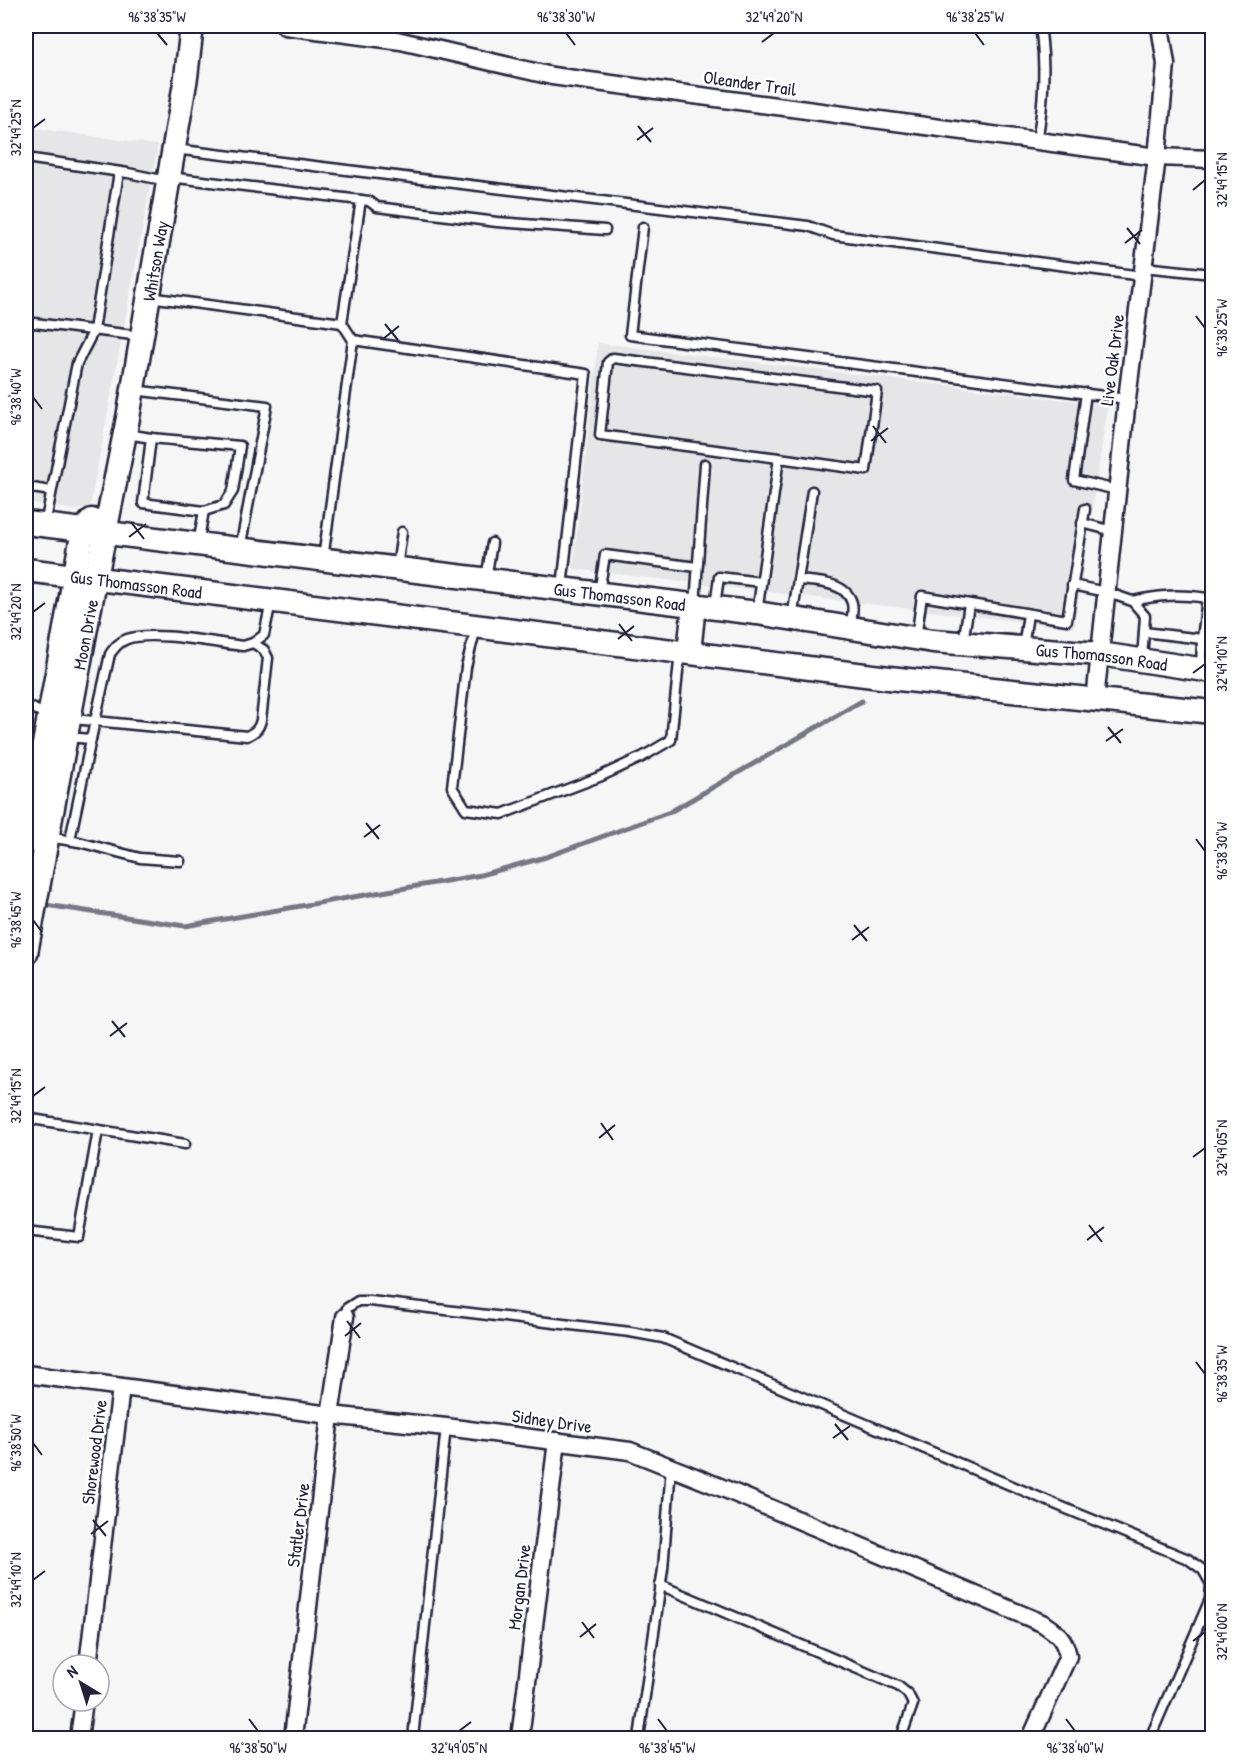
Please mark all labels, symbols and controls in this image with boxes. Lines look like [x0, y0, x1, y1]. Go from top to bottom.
text: 96°38'35"W [128, 6, 187, 27]
text: 96°38'30"W [537, 6, 596, 27]
text: 32°49'20"N [745, 6, 803, 27]
text: 96°38'25"W [946, 6, 1005, 27]
street label: Oleander Trail [702, 64, 798, 102]
text: 32°49'25"N [5, 100, 26, 156]
text: 32°49'15"N [1211, 152, 1232, 208]
street label: Whitson Way [136, 218, 174, 303]
text: 96°38'25"W [1211, 298, 1232, 357]
street label: Live Oak Drive [1094, 313, 1130, 407]
text: 96°38'40"W [5, 368, 26, 425]
street label: Gus Thomasson Road [69, 563, 203, 604]
street label: Gus Thomasson Road [552, 576, 687, 617]
text: 32°49'20"N [5, 583, 26, 641]
street label: Moon Drive [66, 597, 104, 672]
text: 32°49'10"N [1211, 636, 1232, 692]
street label: Gus Thomasson Road [1035, 637, 1169, 677]
text: 96°38'30"W [1211, 821, 1232, 880]
text: 96°38'45"W [5, 891, 26, 948]
text: 32°49'15"N [5, 1068, 26, 1124]
text: 32°49'05"N [1211, 1120, 1232, 1176]
text: 96°38'35"W [1211, 1344, 1232, 1403]
street label: Shorewood Drive [75, 1398, 113, 1506]
street label: Sidney Drive [511, 1403, 593, 1439]
text: 96°38'50"W [5, 1413, 26, 1472]
street label: Statler Drive [280, 1481, 316, 1569]
street label: Morgan Drive [501, 1543, 537, 1631]
text: 32°49'10"N [5, 1552, 26, 1608]
text: 32°49'00"N [1211, 1604, 1232, 1660]
north arrow [51, 1653, 111, 1713]
text: N [62, 1660, 82, 1682]
text: 96°38'50"W [229, 1737, 288, 1758]
text: 32°49'05"N [431, 1737, 487, 1758]
text: 96°38'45"W [639, 1737, 696, 1758]
text: 96°38'40"W [1047, 1737, 1104, 1758]

